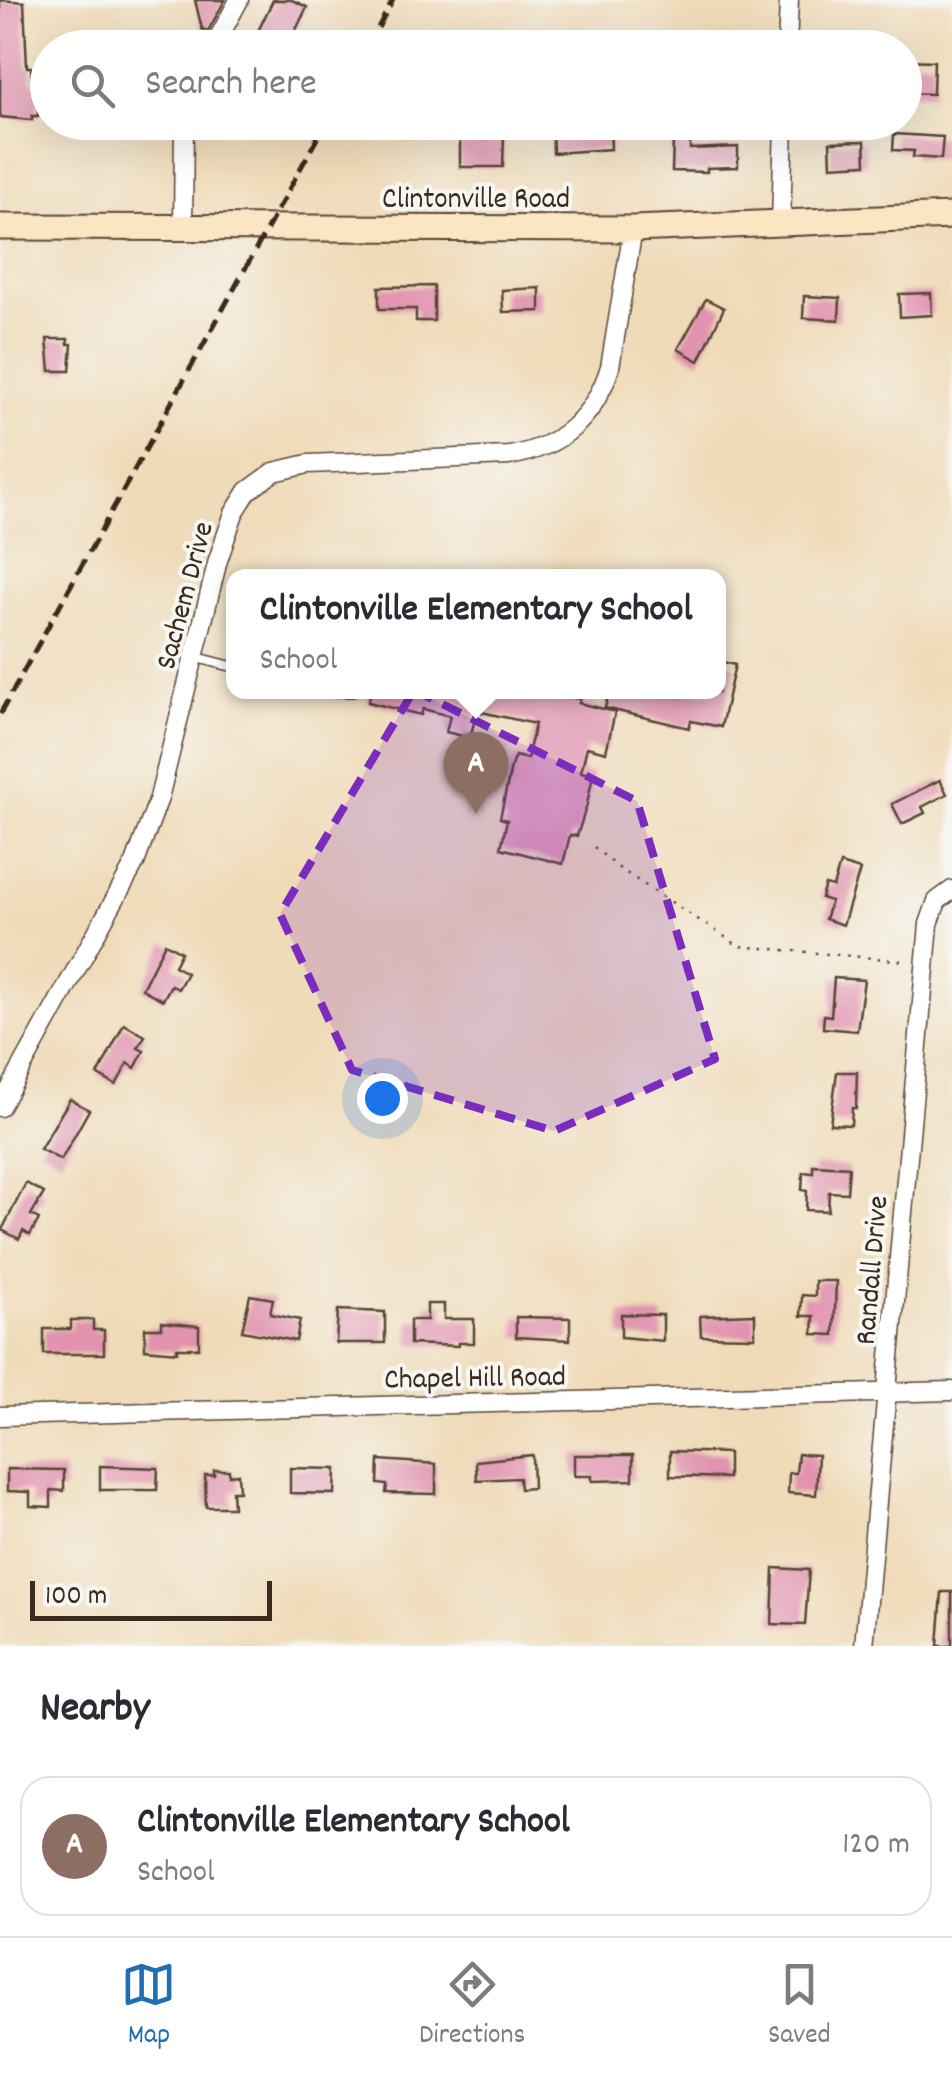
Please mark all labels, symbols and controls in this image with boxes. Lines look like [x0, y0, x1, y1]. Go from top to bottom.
search box [30, 30, 922, 140]
icon: search [65, 58, 120, 113]
text: Search here [145, 58, 317, 113]
street label: Clintonville Road [382, 180, 570, 223]
street label: Sachem Drive [147, 517, 228, 675]
popup [226, 569, 726, 699]
text: Clintonville Elementary School [260, 584, 692, 639]
text: School [260, 639, 337, 685]
pin: A [444, 732, 508, 814]
your location [357, 1073, 408, 1124]
street label: Randall Drive [847, 1194, 902, 1347]
street label: Chapel Hill Road [384, 1357, 566, 1404]
scale bar [30, 1576, 272, 1620]
text: 100 m [45, 1578, 107, 1618]
text: Nearby [40, 1681, 150, 1741]
text: Clintonville Elementary School [137, 1796, 570, 1851]
text: A [66, 1823, 83, 1869]
text: 120 m [842, 1823, 910, 1869]
text: School [137, 1851, 215, 1897]
tab: Map [121, 1957, 176, 2057]
tab: Directions [419, 1957, 525, 2057]
tab: Saved [768, 1957, 831, 2057]

